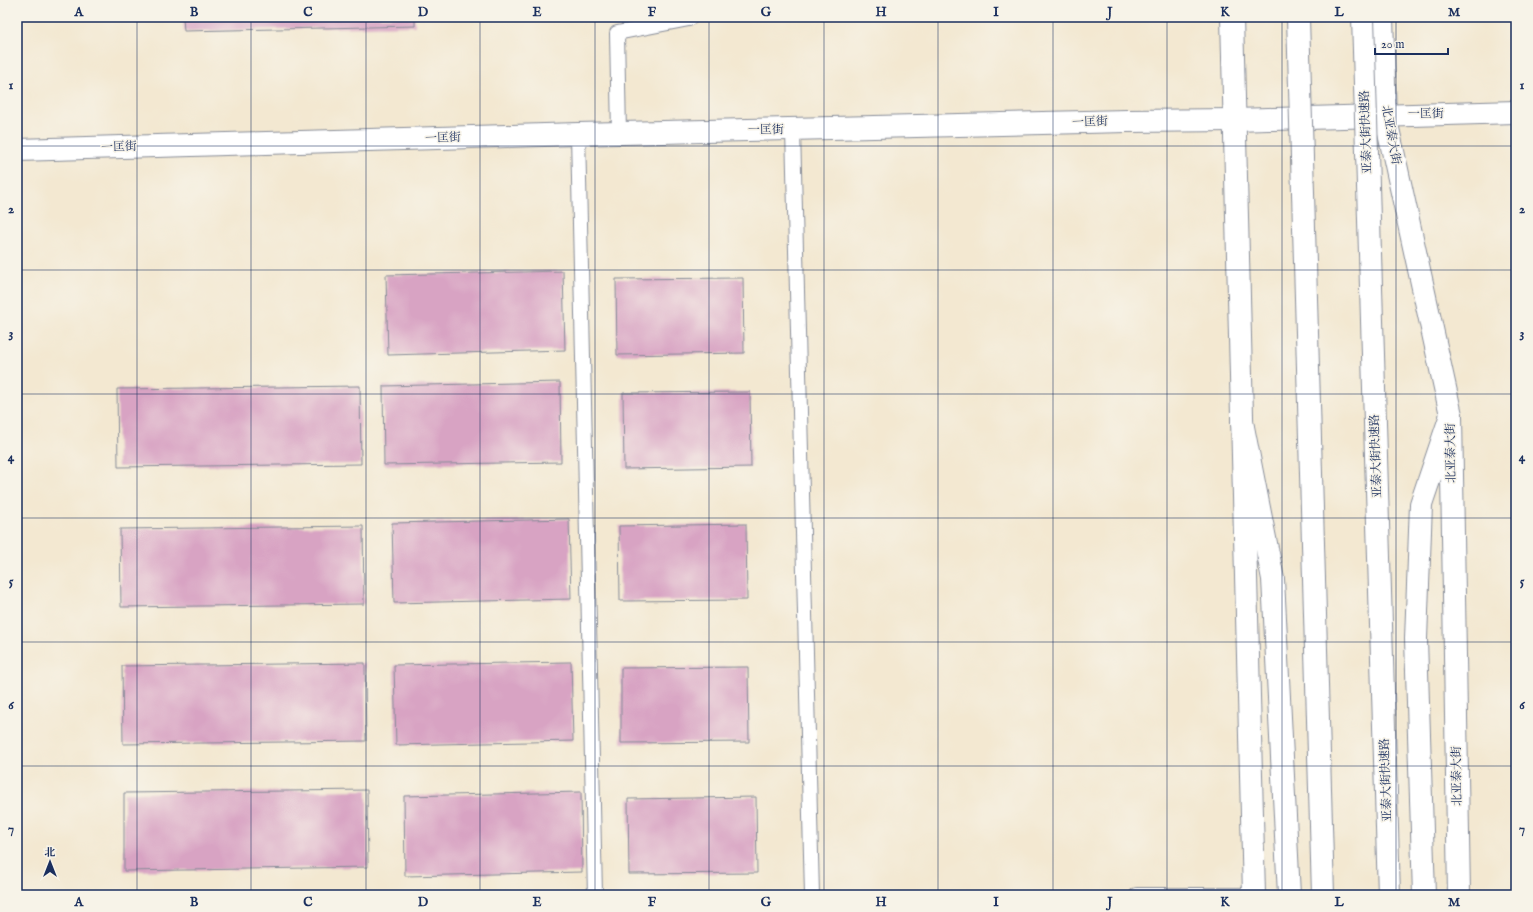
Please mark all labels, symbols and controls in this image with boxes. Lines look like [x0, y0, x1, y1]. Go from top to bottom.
text: A [74, 4, 85, 21]
text: B [190, 4, 199, 21]
text: C [303, 4, 313, 21]
text: D [418, 4, 429, 21]
text: E [532, 4, 542, 21]
text: F [648, 4, 657, 21]
text: G [761, 4, 772, 21]
text: H [875, 4, 887, 21]
text: I [993, 4, 999, 21]
text: J [1105, 4, 1113, 21]
text: K [1220, 4, 1230, 21]
text: L [1333, 4, 1344, 21]
text: M [1448, 4, 1461, 21]
scale bar [1375, 30, 1448, 56]
text: 20 m [1381, 37, 1404, 52]
text: 1 [9, 77, 14, 94]
text: 1 [1520, 77, 1525, 94]
street label: 亚泰大街快速路 [1357, 90, 1375, 174]
street label: 北亚泰大街 [1378, 104, 1404, 167]
street label: 一匡街 [1408, 106, 1445, 122]
street label: 一匡街 [1072, 114, 1109, 130]
street label: 一匡街 [748, 122, 785, 138]
street label: 一匡街 [425, 130, 462, 146]
street label: 一匡街 [101, 139, 138, 155]
text: 2 [8, 201, 14, 218]
text: 2 [1519, 201, 1525, 218]
text: 3 [9, 325, 14, 342]
text: 3 [1520, 325, 1525, 342]
street label: 亚泰大街快速路 [1367, 414, 1385, 498]
street label: 北亚泰大街 [1443, 422, 1459, 483]
text: 4 [8, 449, 15, 466]
text: 4 [1519, 449, 1526, 466]
text: 5 [9, 573, 14, 590]
text: 5 [1520, 573, 1525, 590]
text: 6 [8, 697, 14, 714]
text: 6 [1519, 697, 1525, 714]
street label: 亚泰大街快速路 [1377, 738, 1395, 822]
street label: 北亚泰大街 [1449, 745, 1465, 806]
text: 7 [8, 821, 14, 838]
text: 7 [1519, 821, 1525, 838]
north arrow [30, 842, 70, 882]
text: 北 [45, 846, 56, 860]
text: A [74, 894, 85, 911]
text: B [190, 894, 199, 911]
text: C [303, 894, 313, 911]
text: D [418, 894, 429, 911]
text: E [532, 894, 542, 911]
text: F [648, 894, 657, 911]
text: G [761, 894, 772, 911]
text: H [875, 894, 887, 911]
text: I [993, 894, 999, 911]
text: J [1105, 894, 1113, 911]
text: K [1220, 894, 1230, 911]
text: L [1333, 894, 1344, 911]
text: M [1448, 894, 1461, 911]

